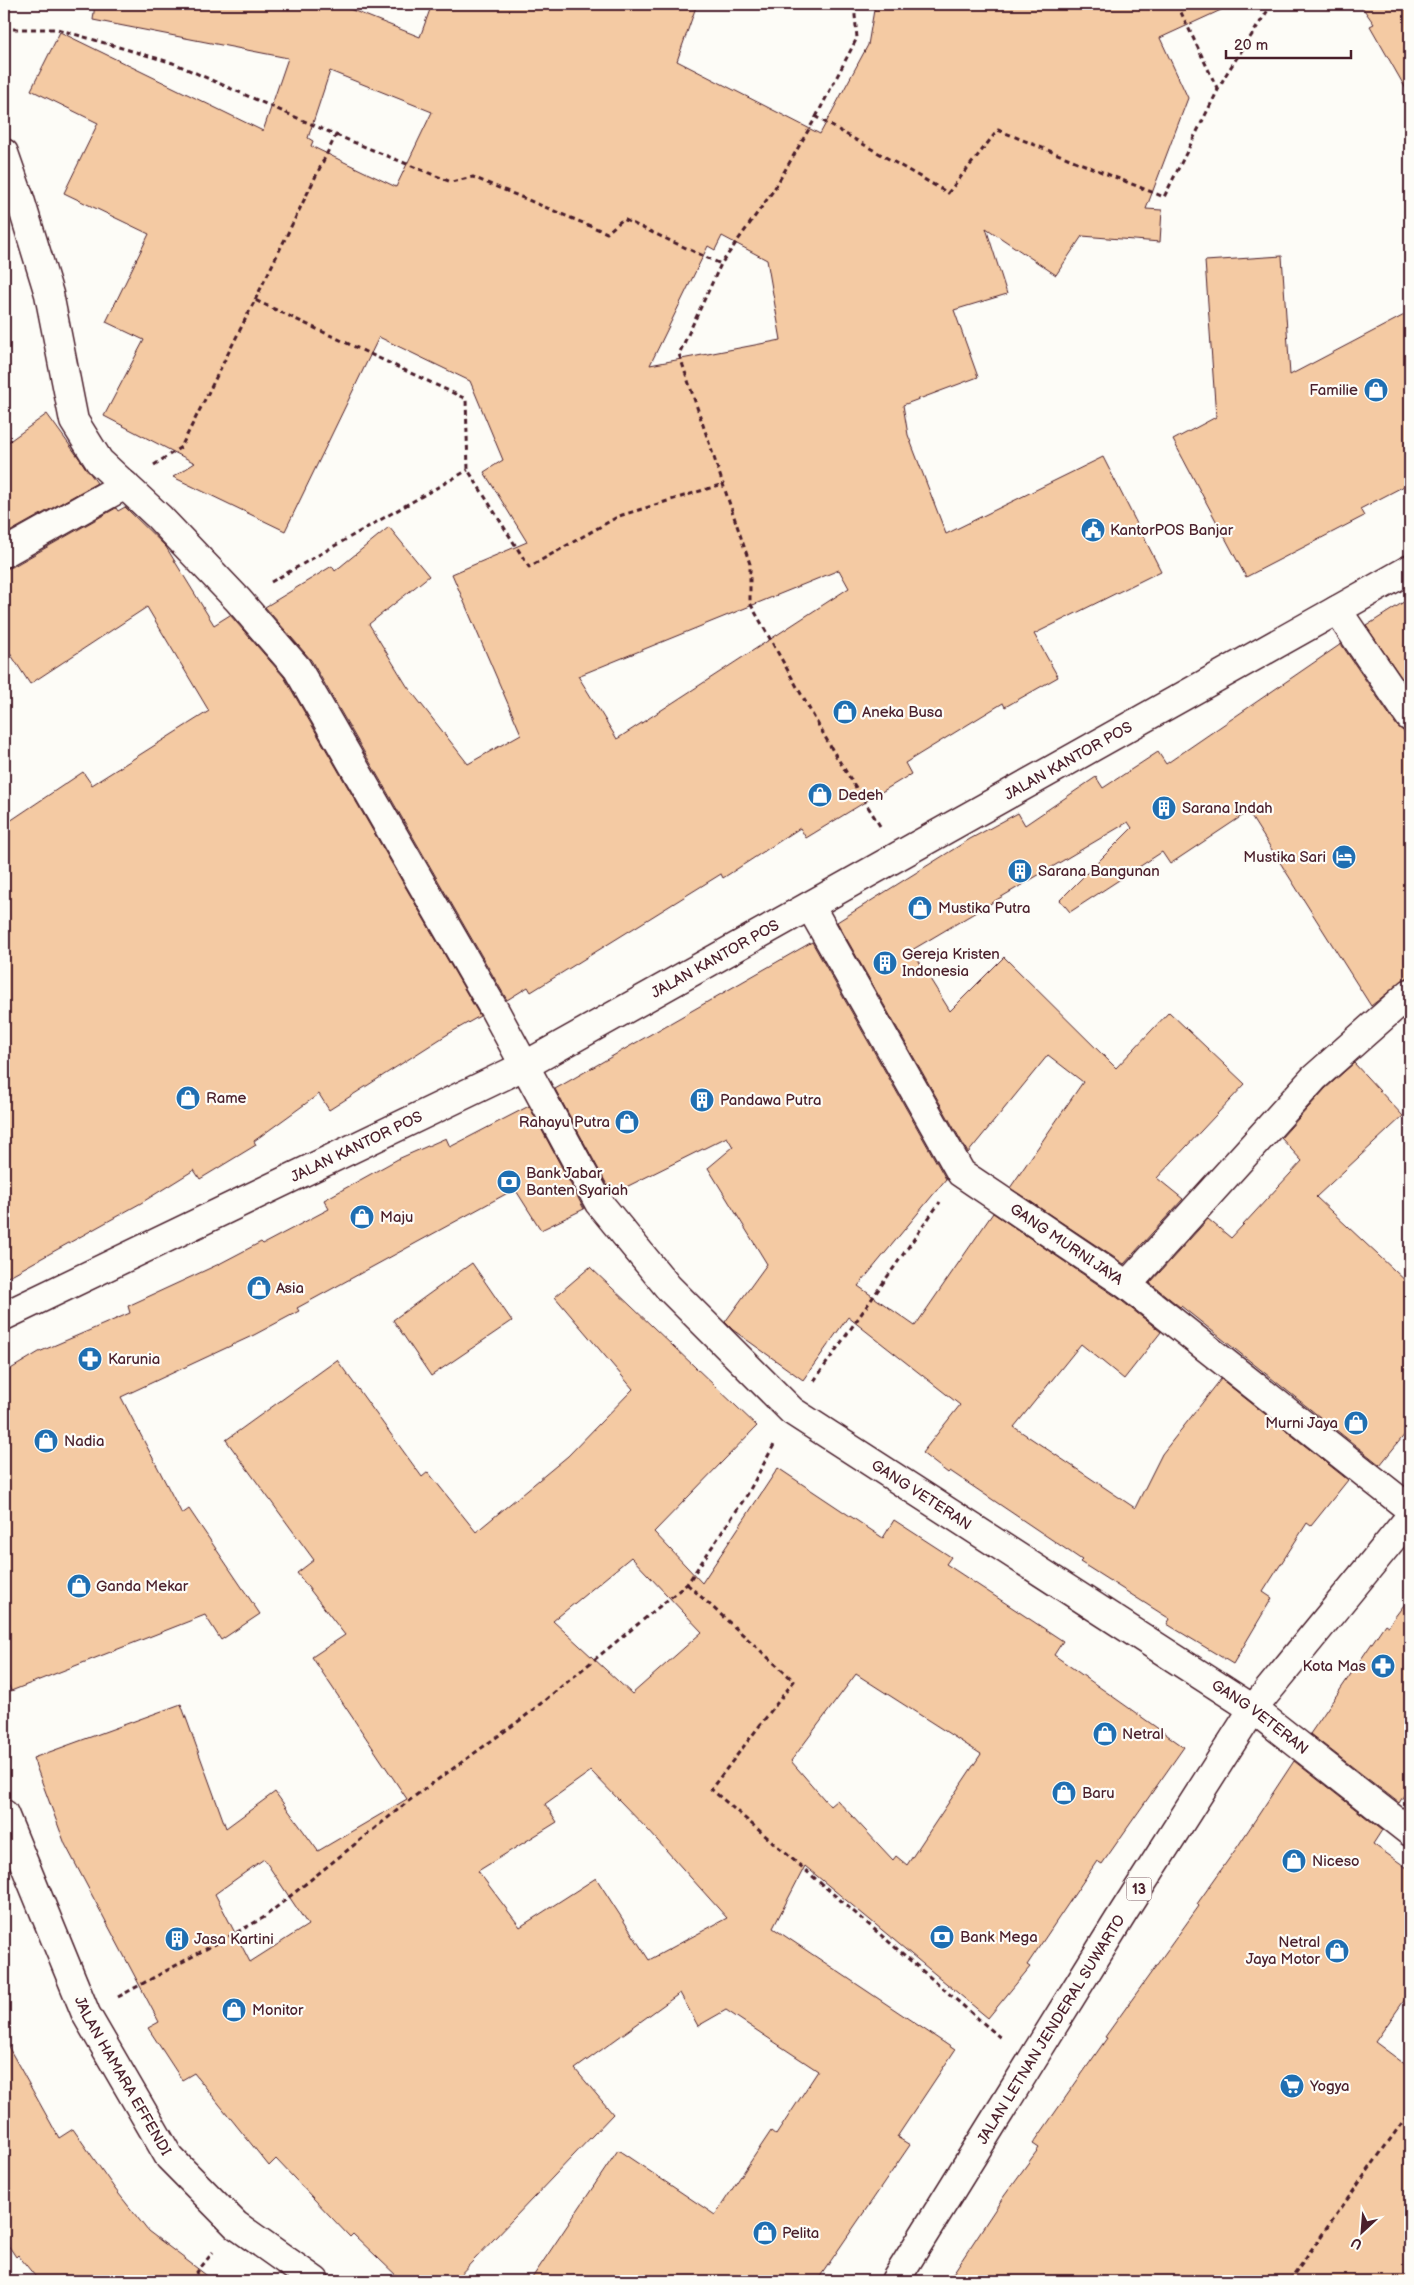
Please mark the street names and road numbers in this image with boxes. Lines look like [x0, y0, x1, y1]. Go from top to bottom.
street label: JALAN KANTOR POS [1001, 717, 1136, 804]
street label: JALAN KANTOR POS [648, 915, 782, 1002]
street label: JALAN KANTOR POS [287, 1107, 425, 1186]
street label: GANG MURNI JAYA [1006, 1199, 1127, 1289]
street label: GANG VETERAN [868, 1455, 975, 1534]
street label: GANG VETERAN [1208, 1675, 1312, 1758]
road number: 13 [1126, 1878, 1152, 1900]
street label: JALAN LETNAN JENDERAL SUWARTO [973, 1911, 1129, 2148]
street label: JALAN HAMARA EFFENDI [70, 1993, 176, 2159]

